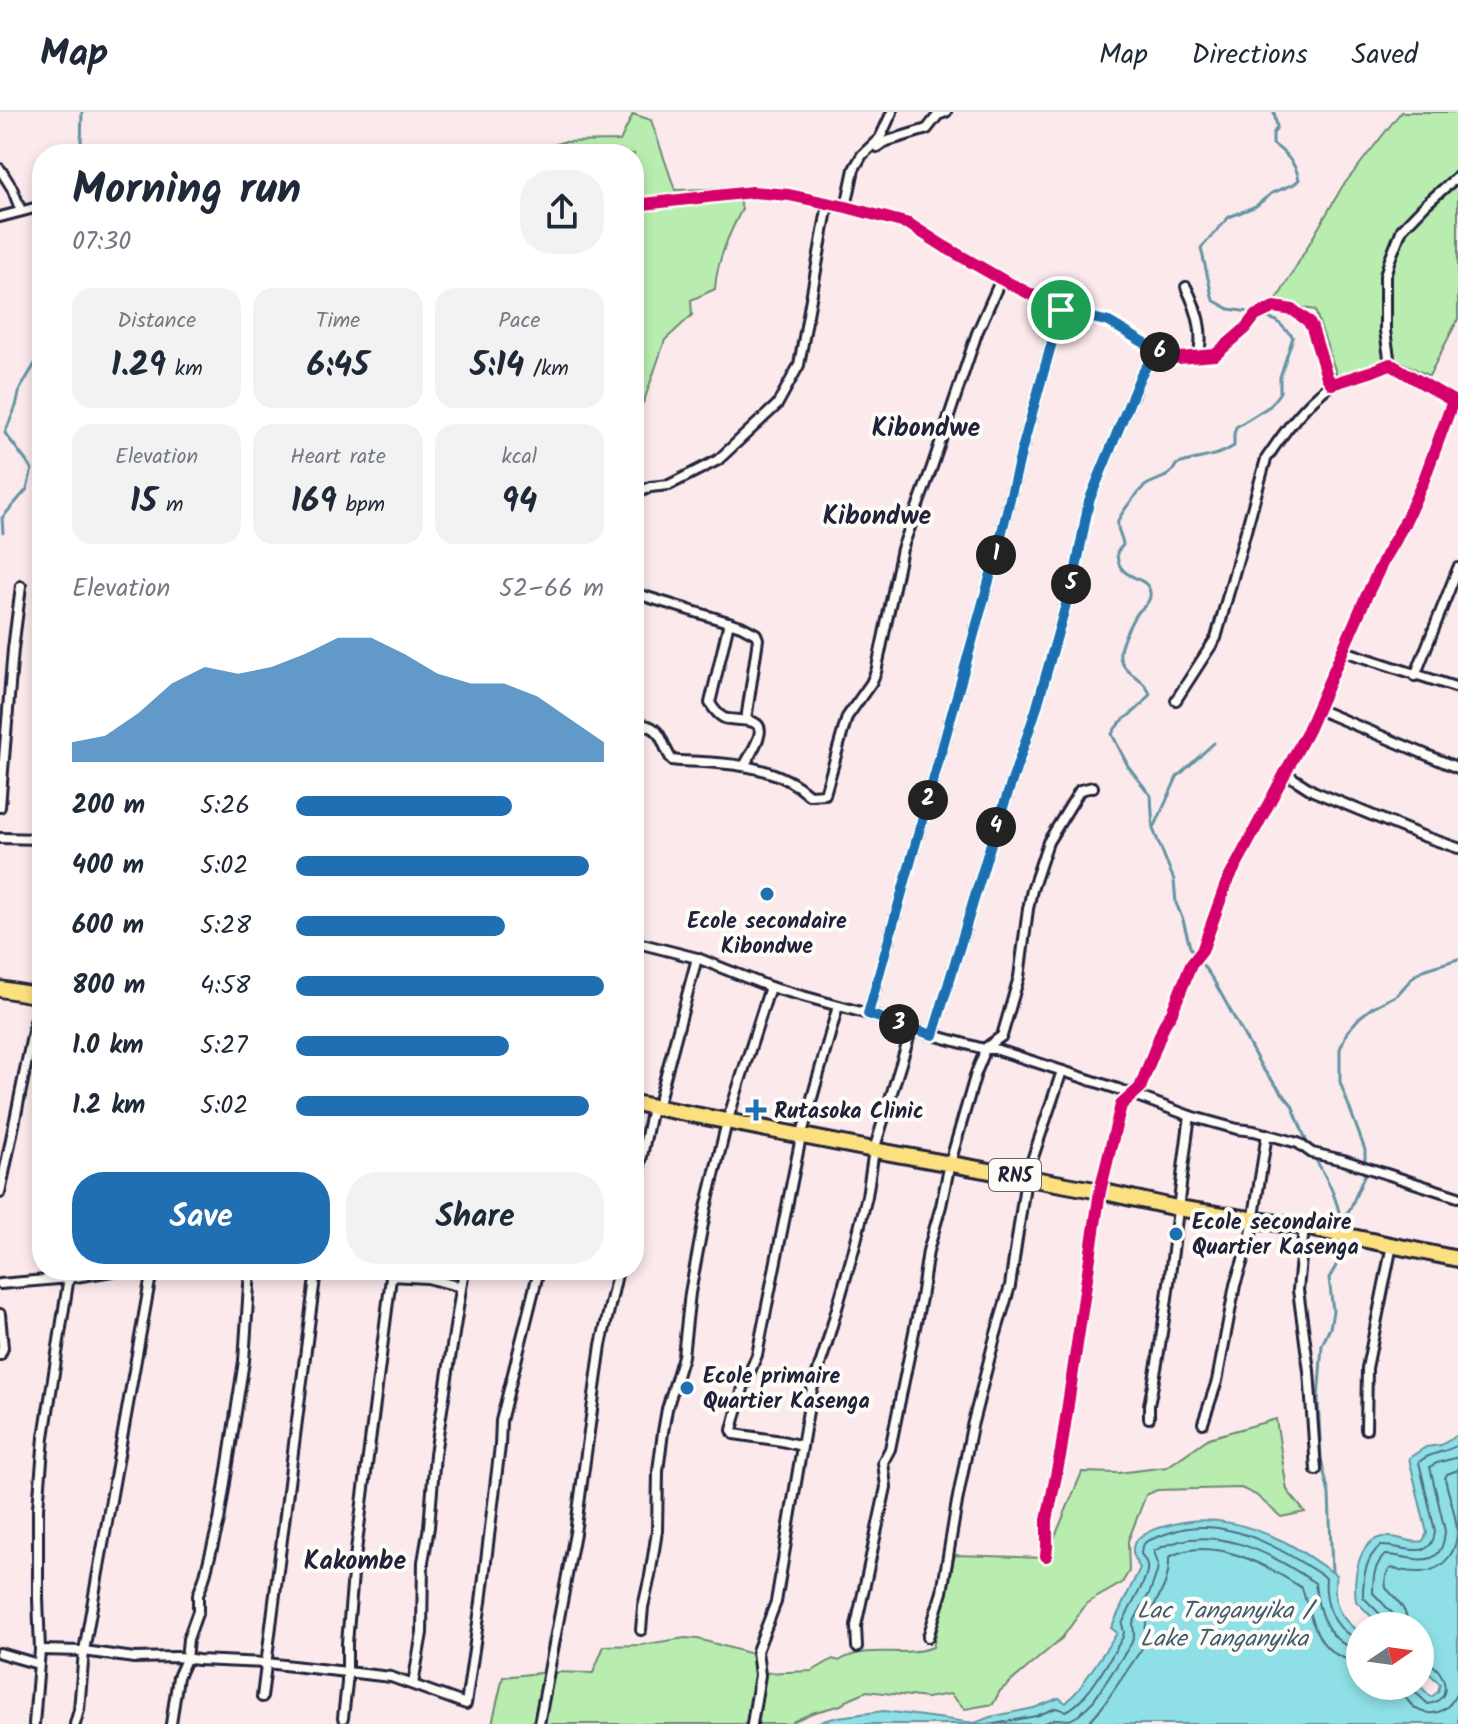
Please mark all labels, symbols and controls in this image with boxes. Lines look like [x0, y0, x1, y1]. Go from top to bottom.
text: Map [40, 25, 109, 85]
text: Map [1099, 33, 1148, 78]
text: Directions [1192, 33, 1308, 78]
text: Saved [1352, 33, 1418, 78]
text: Morning run [72, 156, 301, 226]
button: share [520, 170, 604, 254]
text: 07:30 [72, 221, 131, 263]
pin [1027, 276, 1095, 344]
icon: arrive [1039, 288, 1083, 332]
text: Distance [117, 304, 196, 339]
text: Time [316, 304, 360, 339]
text: Pace [498, 304, 540, 339]
pin: 6 [1140, 332, 1180, 372]
text: 6 [1154, 334, 1166, 369]
text: 1.29 [111, 339, 166, 393]
text: 6:45 [307, 339, 369, 393]
text: 5:14 [470, 339, 524, 393]
text: km [166, 352, 203, 387]
text: /km [524, 352, 569, 387]
district label: Kibondwe [872, 408, 981, 450]
text: Elevation [115, 440, 198, 475]
text: Heart rate [290, 440, 386, 475]
text: kcal [501, 440, 537, 475]
text: 15 [130, 475, 157, 529]
text: 169 [291, 475, 337, 529]
text: 94 [501, 475, 537, 529]
text: m [157, 488, 184, 523]
text: bpm [337, 488, 385, 523]
district label: Kibondwe [823, 496, 932, 538]
pin: 1 [976, 535, 1016, 575]
text: 1 [993, 537, 999, 572]
pin: 5 [1051, 564, 1091, 604]
text: 5 [1065, 566, 1077, 601]
text: Elevation [72, 568, 170, 610]
text: 52–66 m [499, 568, 604, 610]
pin: 2 [908, 780, 948, 820]
text: 2 [922, 782, 934, 817]
text: 200 m [72, 785, 145, 827]
text: 5:26 [200, 785, 250, 827]
pin: 4 [976, 807, 1016, 847]
text: 4 [990, 809, 1002, 844]
text: 400 m [72, 845, 144, 887]
text: 5:02 [200, 845, 248, 887]
marker: Ecole secondaire Kibondwe [758, 885, 776, 903]
text: 600 m [72, 905, 144, 947]
text: 5:28 [200, 905, 251, 947]
place label: Ecole secondaire Kibondwe [687, 905, 847, 965]
text: 800 m [72, 965, 145, 1007]
text: 4:58 [200, 965, 250, 1007]
pin: 3 [879, 1004, 919, 1044]
text: 3 [893, 1006, 905, 1041]
text: 1.0 km [72, 1025, 143, 1067]
text: 5:27 [200, 1025, 247, 1067]
text: 1.2 km [72, 1085, 145, 1127]
text: 5:02 [200, 1085, 248, 1127]
place label: Rutasoka Clinic [774, 1095, 924, 1130]
marker: Rutasoka Clinic [745, 1099, 767, 1121]
road number: RN5 [989, 1159, 1041, 1191]
button: Save [72, 1172, 330, 1264]
button: Share [346, 1172, 604, 1264]
place label: Ecole secondaire Quartier Kasenga [1192, 1206, 1359, 1266]
marker: Ecole secondaire Quartier Kasenga [1167, 1225, 1185, 1243]
place label: Ecole primaire Quartier Kasenga [703, 1360, 870, 1420]
marker: Ecole primaire Quartier Kasenga [678, 1379, 696, 1397]
district label: Kakombe [304, 1541, 406, 1583]
water label: Lac Tanganyika / Lake Tanganyika [1137, 1592, 1318, 1659]
north arrow [1346, 1612, 1434, 1700]
map controls [1346, 1612, 1434, 1700]

